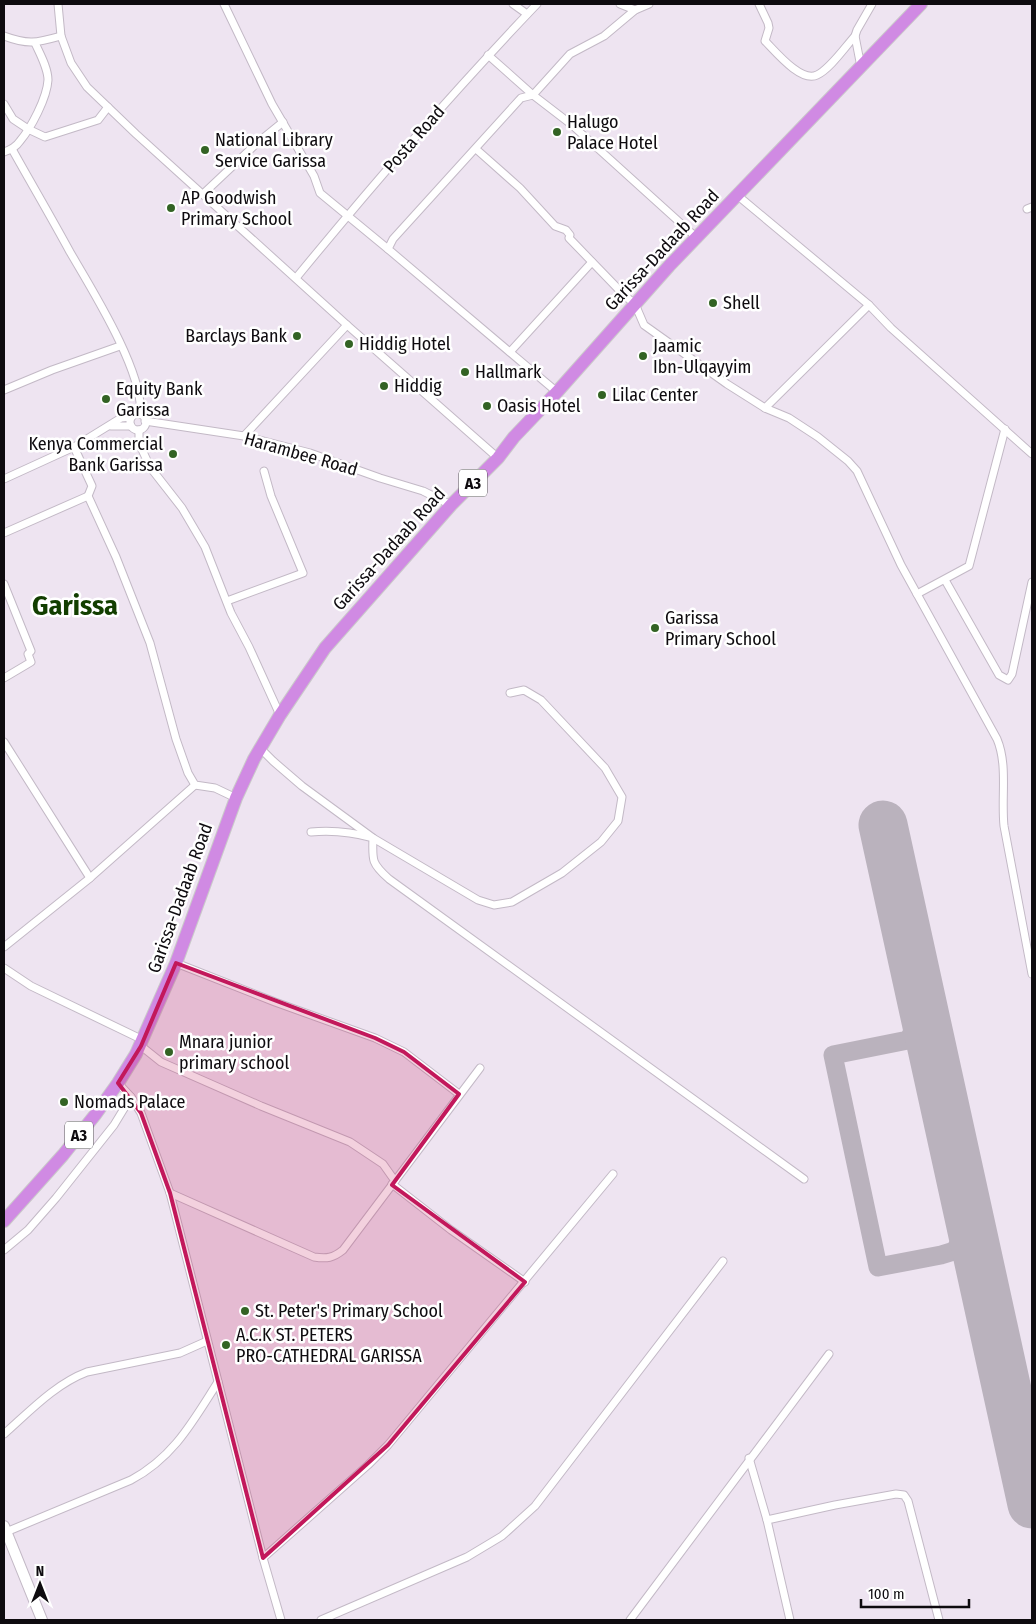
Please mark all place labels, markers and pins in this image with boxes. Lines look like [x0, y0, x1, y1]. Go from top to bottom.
place label: Halugo Palace Hotel [567, 111, 658, 154]
marker: Halugo Palace Hotel [551, 126, 563, 138]
place label: National Library Service Garissa [215, 129, 333, 172]
marker: National Library Service Garissa [199, 144, 211, 156]
place label: AP Goodwish Primary School [181, 187, 292, 230]
marker: AP Goodwish Primary School [165, 202, 177, 214]
place label: Shell [723, 292, 760, 314]
marker: Shell [707, 297, 719, 309]
place label: Barclays Bank [185, 325, 288, 347]
marker: Barclays Bank [291, 330, 303, 342]
place label: Hiddig Hotel [359, 333, 451, 355]
place label: Jaamic Ibn-Ulqayyim [653, 335, 751, 378]
marker: Hiddig Hotel [343, 338, 355, 350]
marker: Jaamic Ibn-Ulqayyim [637, 350, 649, 362]
place label: Hallmark [475, 361, 542, 383]
marker: Hallmark [459, 366, 471, 378]
place label: Hiddig [394, 375, 442, 397]
place label: Equity Bank Garissa [116, 378, 203, 421]
marker: Hiddig [378, 380, 390, 392]
place label: Lilac Center [612, 384, 699, 406]
marker: Lilac Center [596, 389, 608, 401]
marker: Equity Bank Garissa [100, 393, 112, 405]
place label: Oasis Hotel [497, 395, 581, 417]
marker: Oasis Hotel [481, 400, 493, 412]
place label: Kenya Commercial Bank Garissa [28, 433, 163, 476]
marker: Kenya Commercial Bank Garissa [167, 448, 179, 460]
place label: Garissa Primary School [665, 607, 776, 650]
marker: Garissa Primary School [649, 622, 661, 634]
place label: Mnara junior primary school [179, 1031, 289, 1074]
marker: Mnara junior primary school [163, 1046, 175, 1058]
place label: Nomads Palace [74, 1091, 186, 1113]
marker: Nomads Palace [58, 1096, 70, 1108]
place label: St. Peter's Primary School [255, 1300, 443, 1322]
marker: St. Peter's Primary School [239, 1305, 251, 1317]
place label: A.C.K ST. PETERS PRO-CATHEDRAL GARISSA [236, 1324, 422, 1367]
marker: A.C.K ST. PETERS PRO-CATHEDRAL GARISSA [220, 1339, 232, 1351]

